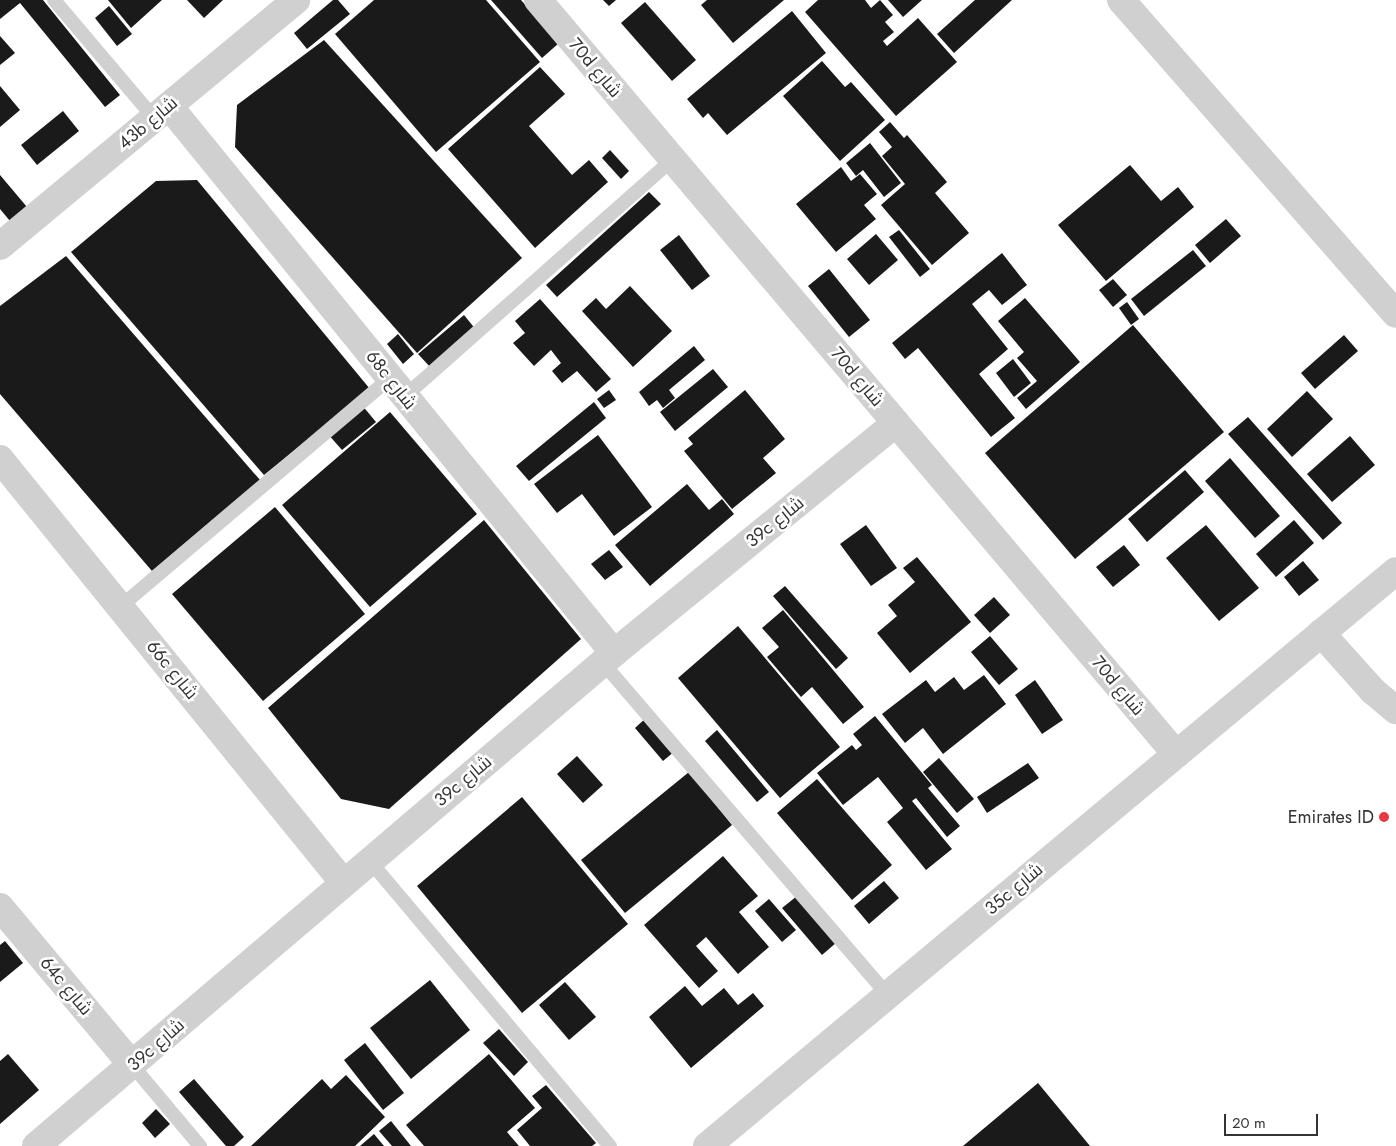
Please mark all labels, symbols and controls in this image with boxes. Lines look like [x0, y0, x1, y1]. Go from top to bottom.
street label: 70d شارع [564, 34, 626, 102]
street label: 43b شارع [114, 92, 182, 154]
street label: 70d شارع [826, 343, 888, 411]
street label: 68c شارع [361, 346, 421, 414]
street label: 39c شارع [742, 492, 808, 552]
street label: 66c شارع [142, 636, 202, 704]
street label: 70d شارع [1087, 652, 1149, 720]
street label: 39c شارع [430, 751, 496, 811]
place label: Emirates ID [1288, 806, 1374, 828]
marker: Emirates ID [1378, 811, 1390, 823]
street label: 35c شارع [981, 859, 1047, 919]
street label: 64c شارع [35, 952, 97, 1020]
street label: 39c شارع [123, 1014, 189, 1076]
scale bar [1226, 1104, 1320, 1136]
text: 20 m [1232, 1112, 1266, 1134]

